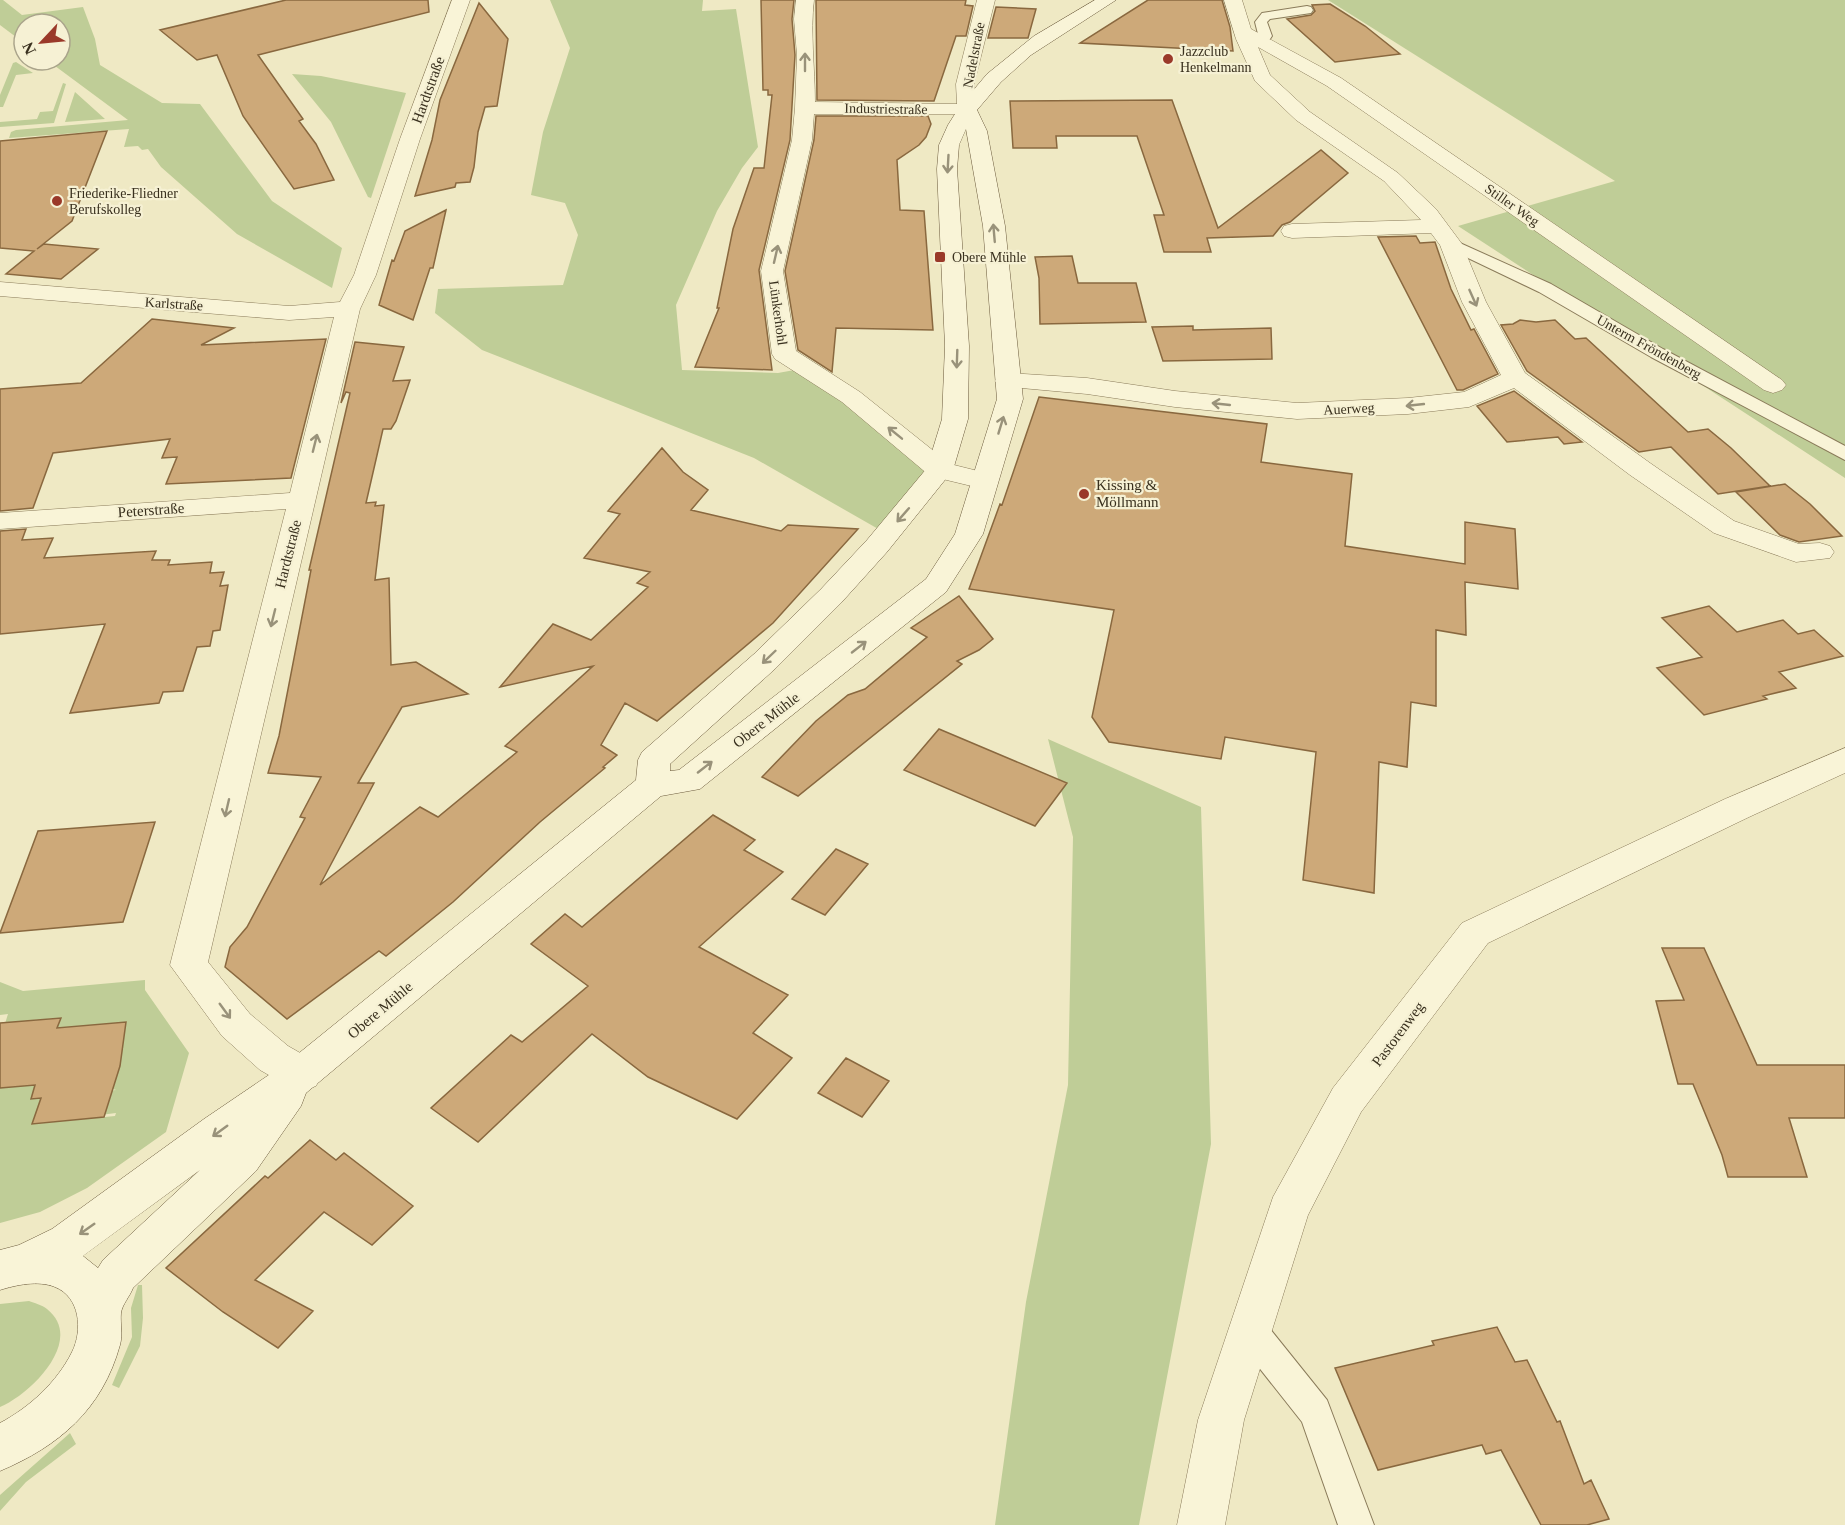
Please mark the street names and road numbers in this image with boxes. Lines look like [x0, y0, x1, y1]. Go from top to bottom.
street label: Nadelstraße [960, 21, 988, 89]
street label: Hardtstraße [409, 54, 448, 126]
street label: Industriestraße [844, 101, 928, 117]
street label: Stiller Weg [1482, 181, 1542, 229]
street label: Lünkerhohl [766, 280, 790, 346]
street label: Karlstraße [144, 294, 204, 314]
street label: Unterm Fröndenberg [1594, 312, 1704, 382]
street label: Auerweg [1323, 400, 1375, 418]
street label: Peterstraße [117, 500, 185, 520]
street label: Hardtstraße [272, 518, 304, 590]
street label: Obere Mühle [730, 689, 803, 751]
street label: Obere Mühle [344, 978, 416, 1042]
street label: Pastorenweg [1369, 998, 1428, 1069]

